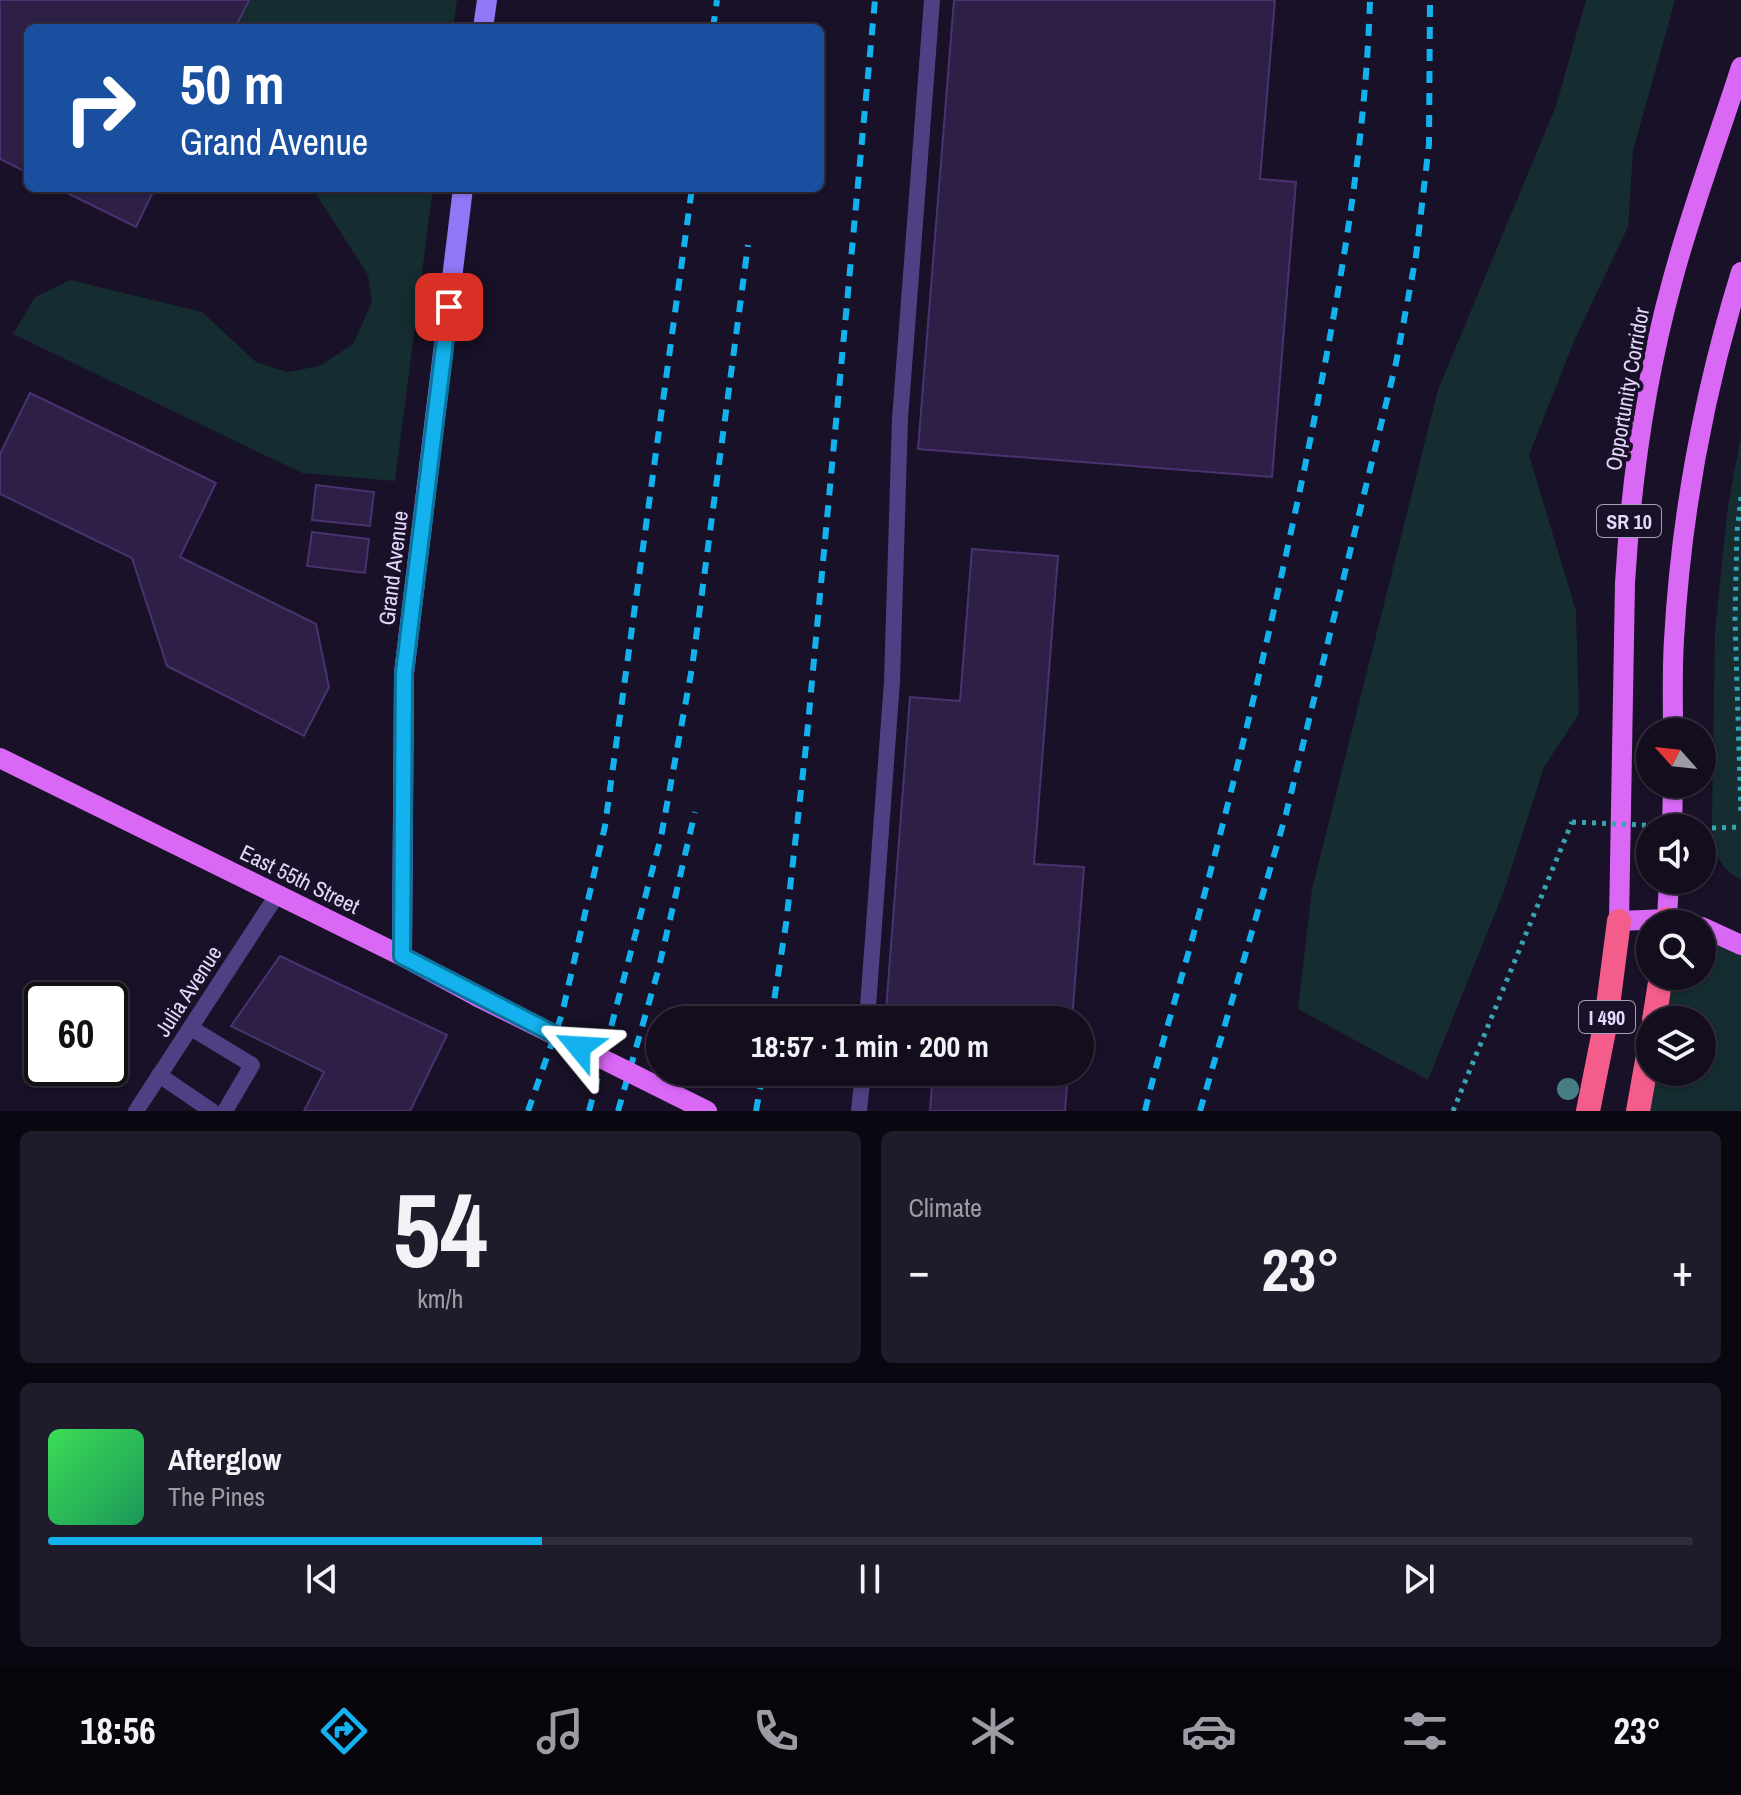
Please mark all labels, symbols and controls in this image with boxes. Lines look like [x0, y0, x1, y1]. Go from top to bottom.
text: 50 m [180, 46, 285, 121]
icon: right [48, 56, 152, 160]
text: Grand Avenue [180, 118, 368, 166]
pin [415, 273, 483, 341]
icon: arrive [427, 285, 471, 329]
street label: Opportunity Corridor [1598, 305, 1656, 473]
road number: SR 10 [1597, 505, 1661, 537]
street label: Grand Avenue [371, 509, 415, 627]
north arrow [1636, 718, 1716, 798]
map controls [1636, 718, 1716, 1086]
button: sound [1636, 814, 1716, 894]
street label: East 55th Street [235, 837, 365, 921]
button: search [1636, 910, 1716, 990]
street label: Julia Avenue [147, 940, 229, 1042]
speed limit sign: 60 [24, 982, 128, 1086]
road number: I 490 [1579, 1001, 1635, 1033]
position arrow [537, 1005, 621, 1089]
button: layers [1636, 1006, 1716, 1086]
text: 18:57 · 1 min · 200 m [751, 1026, 989, 1066]
text: 54 [393, 1159, 488, 1299]
text: Climate [909, 1190, 982, 1225]
text: 23° [1261, 1229, 1340, 1310]
text: − [909, 1240, 930, 1300]
text: + [1672, 1240, 1693, 1300]
text: km/h [417, 1281, 463, 1316]
text: Afterglow [168, 1439, 281, 1479]
text: The Pines [168, 1479, 265, 1514]
icon: previous [300, 1557, 344, 1601]
icon: pause [848, 1557, 892, 1601]
icon: next [1397, 1557, 1441, 1601]
icon: directions [316, 1703, 372, 1759]
icon: music [532, 1703, 588, 1759]
icon: phone [748, 1703, 804, 1759]
icon: climate [965, 1703, 1021, 1759]
icon: car [1181, 1703, 1237, 1759]
icon: filters [1397, 1703, 1453, 1759]
text: 18:56 [80, 1707, 156, 1755]
text: 23° [1614, 1707, 1661, 1755]

